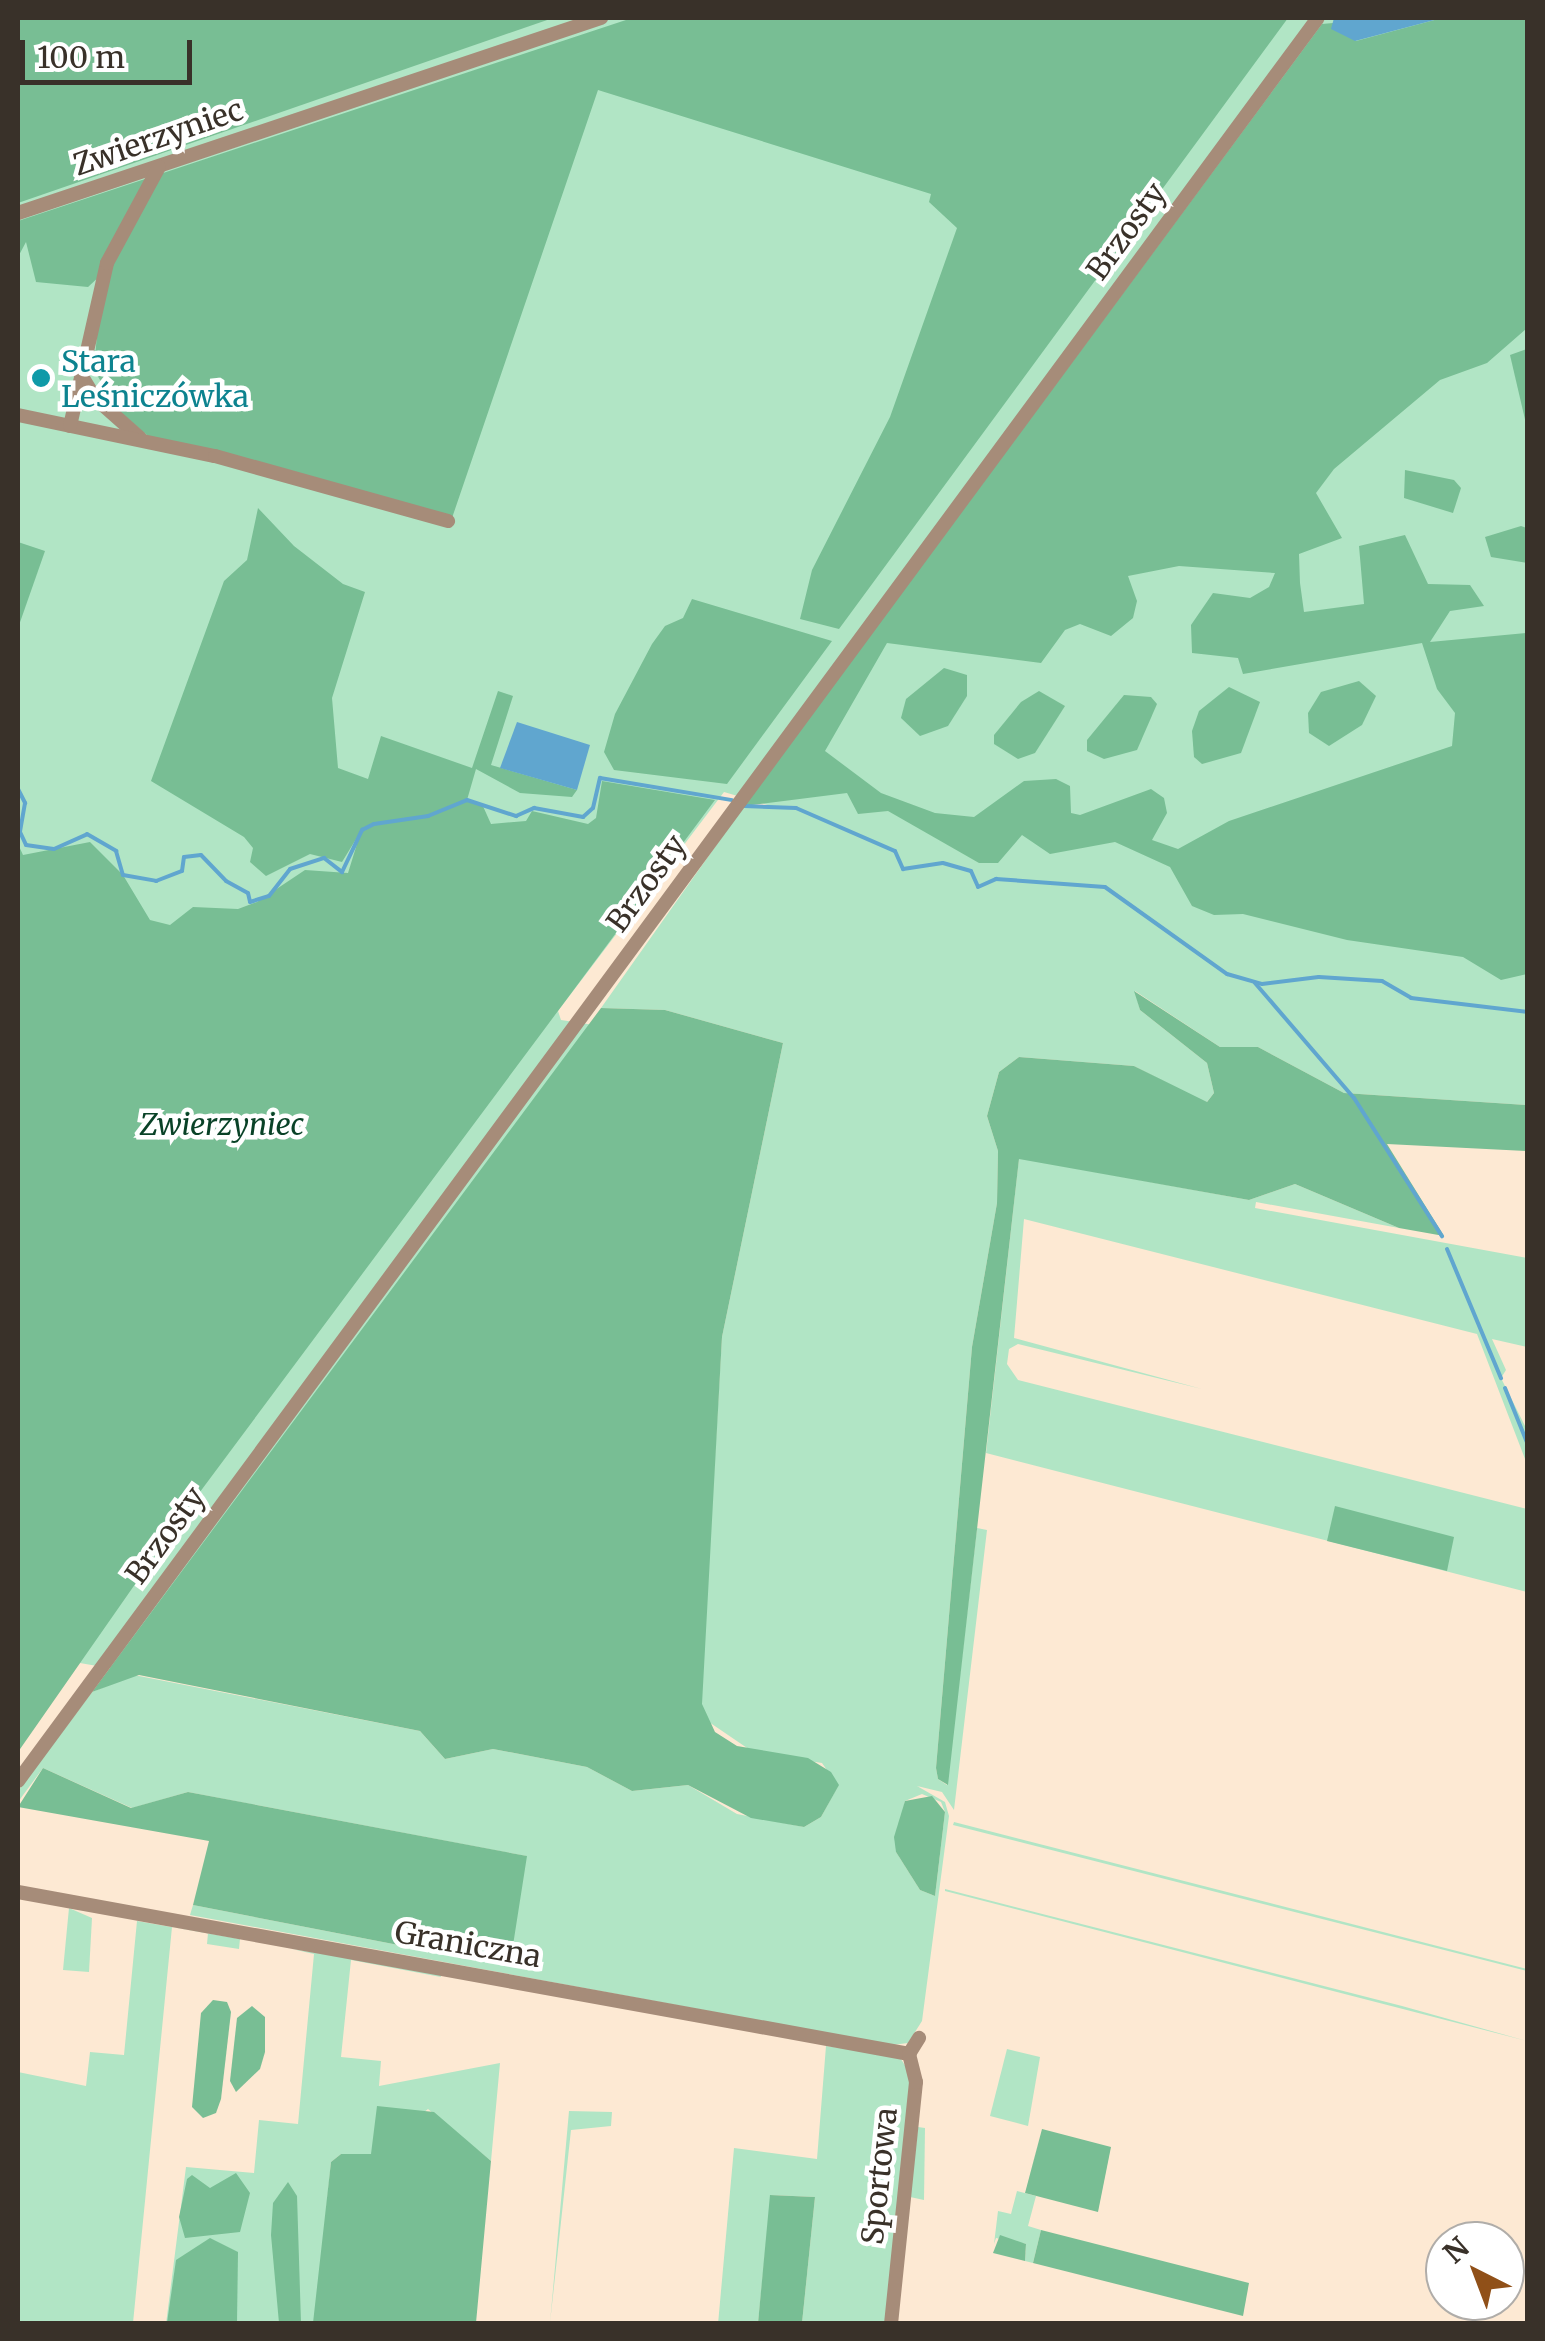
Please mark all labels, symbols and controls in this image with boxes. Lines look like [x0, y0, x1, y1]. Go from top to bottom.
scale bar [25, 20, 198, 82]
text: 100 m [37, 38, 125, 76]
street label: Zwierzyniec [68, 91, 248, 183]
street label: Brzosty [1079, 175, 1173, 287]
place label: Stara Leśniczówka [61, 343, 249, 414]
marker: Stara Leśniczówka [30, 367, 52, 389]
street label: Brzosty [599, 827, 693, 939]
park label: Zwierzyniec [140, 1106, 304, 1142]
street label: Brzosty [118, 1479, 212, 1591]
street label: Graniczna [392, 1913, 544, 1975]
street label: Sportowa [854, 2106, 904, 2246]
north arrow [1425, 2221, 1525, 2321]
text: N [1436, 2229, 1477, 2271]

